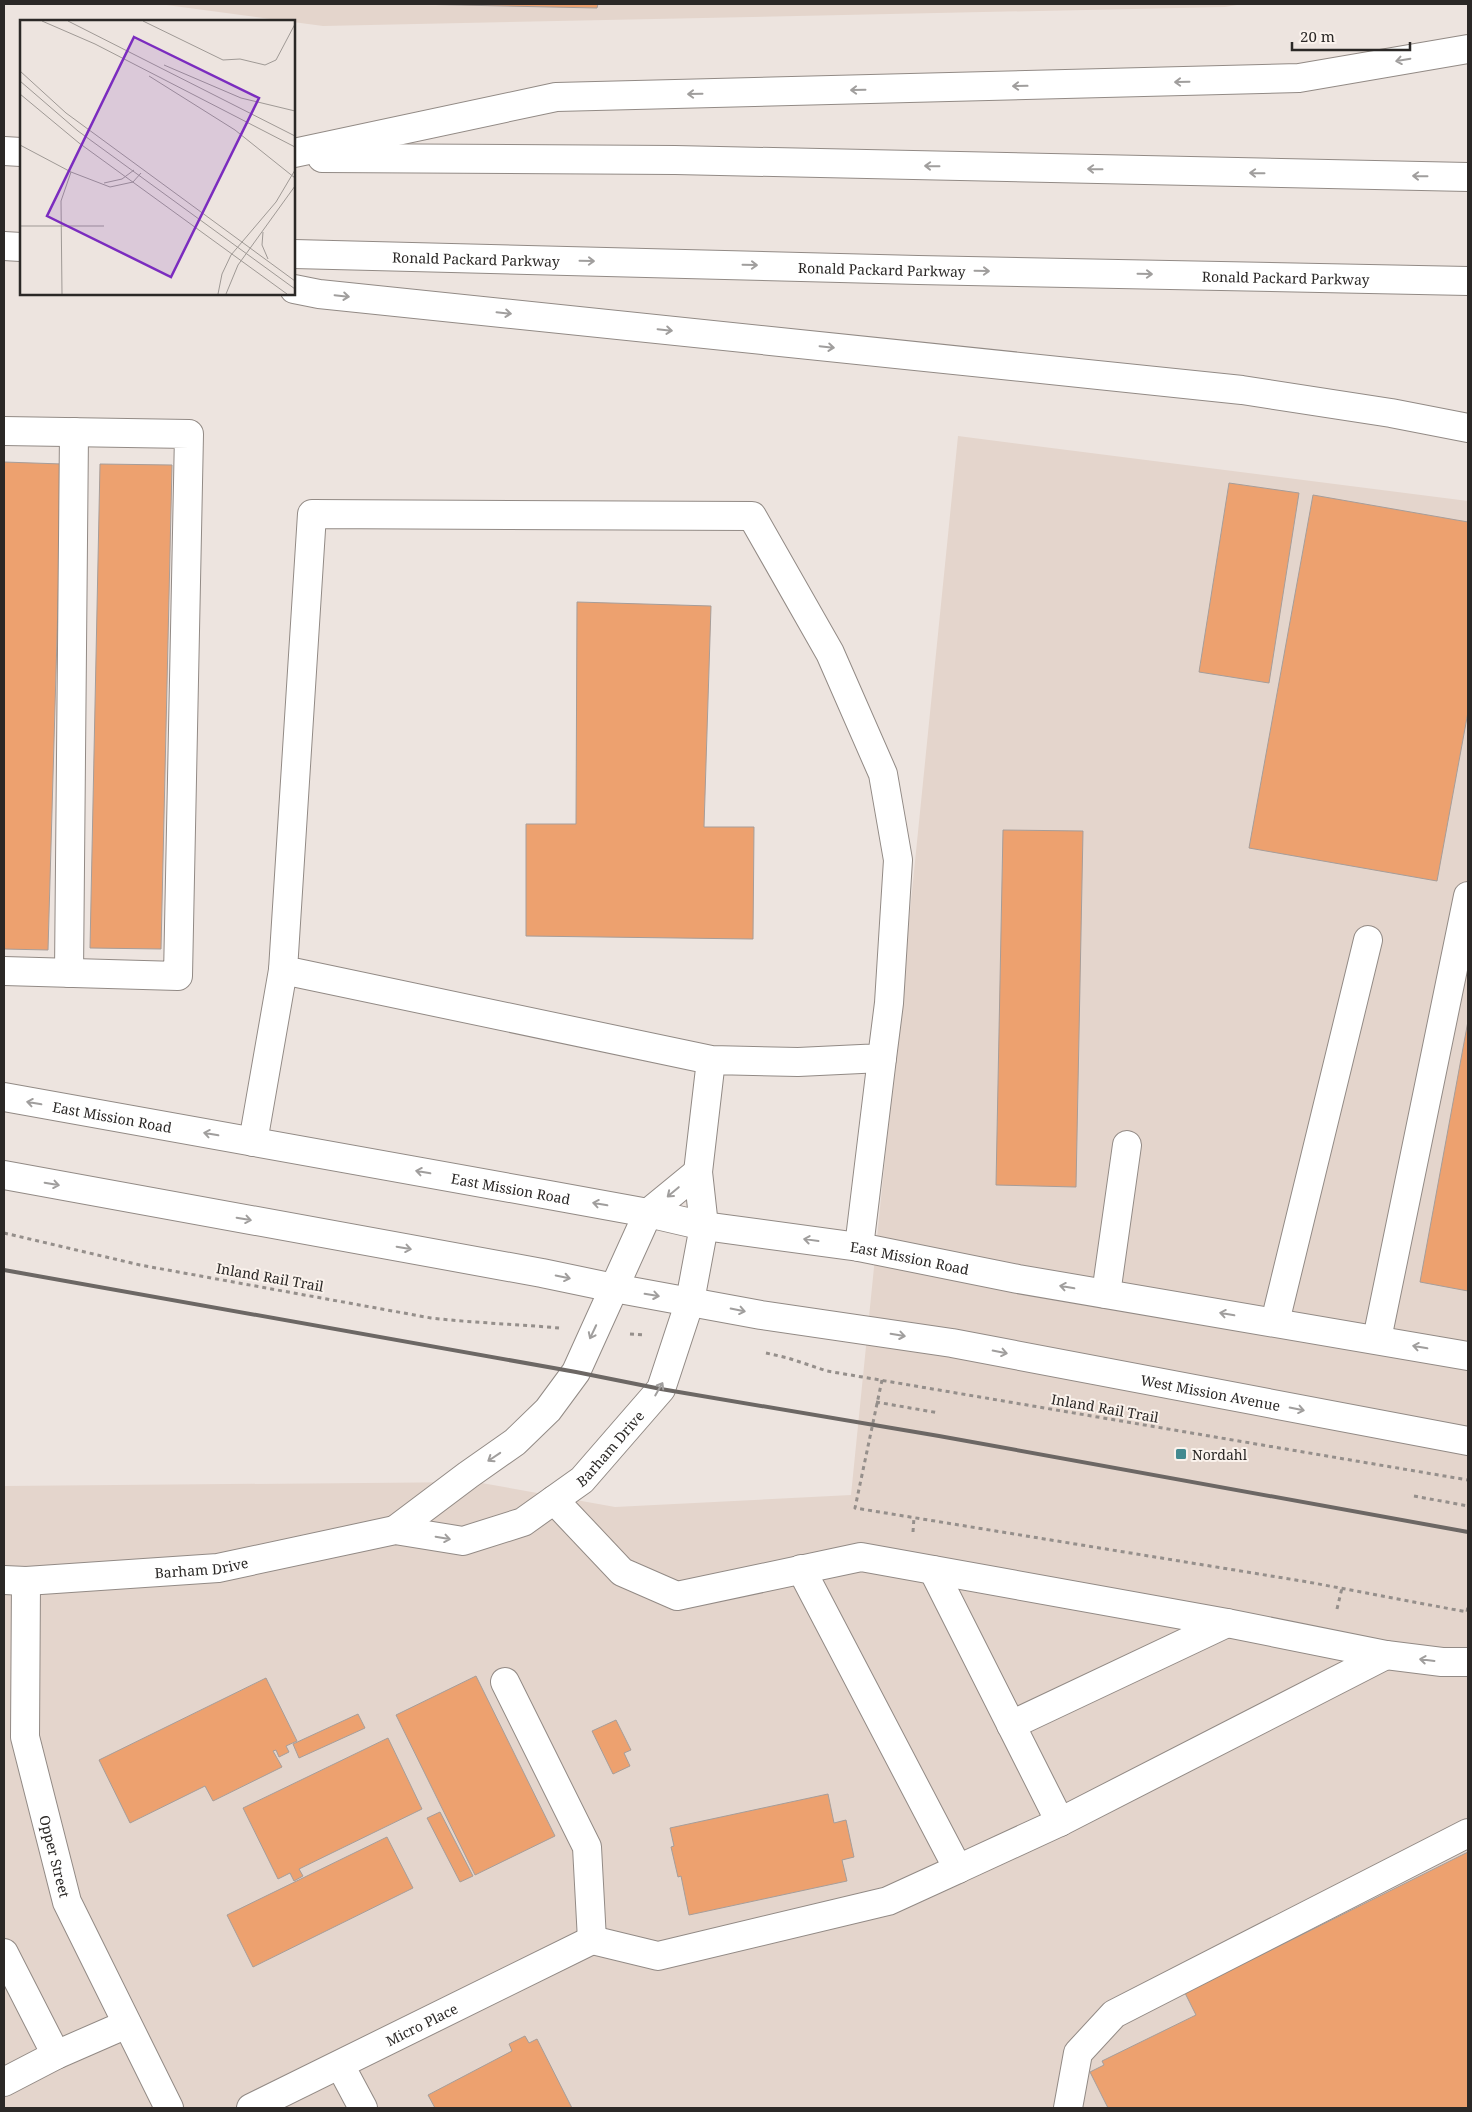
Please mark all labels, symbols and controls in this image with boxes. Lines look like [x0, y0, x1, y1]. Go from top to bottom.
inset map [20, 20, 295, 295]
scale bar [1292, 20, 1410, 52]
text: 20 m [1300, 26, 1335, 46]
one-way arrow [1395, 56, 1411, 66]
one-way arrow [1175, 77, 1191, 86]
one-way arrow [1012, 81, 1028, 90]
one-way arrow [850, 85, 866, 94]
one-way arrow [687, 89, 703, 98]
one-way arrow [924, 161, 940, 171]
one-way arrow [1087, 165, 1103, 174]
one-way arrow [1249, 168, 1266, 178]
one-way arrow [1412, 172, 1428, 181]
street label: Ronald Packard Parkway [392, 247, 560, 270]
one-way arrow [579, 257, 595, 266]
street label: Ronald Packard Parkway [798, 257, 966, 280]
one-way arrow [742, 261, 758, 270]
one-way arrow [974, 266, 990, 276]
street label: Ronald Packard Parkway [1202, 266, 1370, 289]
one-way arrow [1136, 270, 1152, 279]
one-way arrow [334, 291, 350, 301]
one-way arrow [495, 308, 511, 318]
one-way arrow [657, 325, 673, 335]
one-way arrow [819, 342, 835, 352]
street label: East Mission Road [51, 1096, 174, 1137]
one-way arrow [27, 1097, 43, 1107]
one-way arrow [204, 1129, 220, 1139]
one-way arrow [415, 1167, 431, 1177]
street label: East Mission Road [450, 1168, 572, 1208]
one-way arrow [43, 1179, 59, 1189]
one-way arrow [666, 1186, 679, 1198]
one-way arrow [593, 1199, 609, 1209]
one-way arrow [235, 1214, 251, 1224]
one-way arrow [803, 1235, 819, 1245]
street label: East Mission Road [849, 1236, 971, 1279]
one-way arrow [395, 1243, 411, 1253]
street label: Inland Rail Trail [215, 1258, 326, 1296]
one-way arrow [555, 1273, 571, 1282]
one-way arrow [1059, 1282, 1075, 1292]
one-way arrow [643, 1290, 659, 1300]
one-way arrow [729, 1305, 745, 1315]
one-way arrow [1219, 1309, 1235, 1319]
one-way arrow [588, 1325, 598, 1340]
one-way arrow [890, 1330, 906, 1340]
one-way arrow [1413, 1342, 1429, 1352]
one-way arrow [991, 1348, 1007, 1358]
street label: West Mission Avenue [1139, 1370, 1282, 1415]
one-way arrow [654, 1381, 664, 1396]
street label: Inland Rail Trail [1050, 1389, 1161, 1427]
one-way arrow [1289, 1405, 1305, 1414]
street label: Barham Drive [573, 1406, 648, 1491]
place label: Nordahl [1192, 1445, 1248, 1464]
marker: Nordahl [1174, 1447, 1188, 1461]
one-way arrow [487, 1452, 501, 1462]
one-way arrow [435, 1533, 451, 1543]
street label: Barham Drive [154, 1552, 250, 1582]
one-way arrow [1419, 1655, 1435, 1665]
street label: Opper Street [36, 1813, 75, 1900]
street label: Micro Place [382, 1998, 461, 2050]

